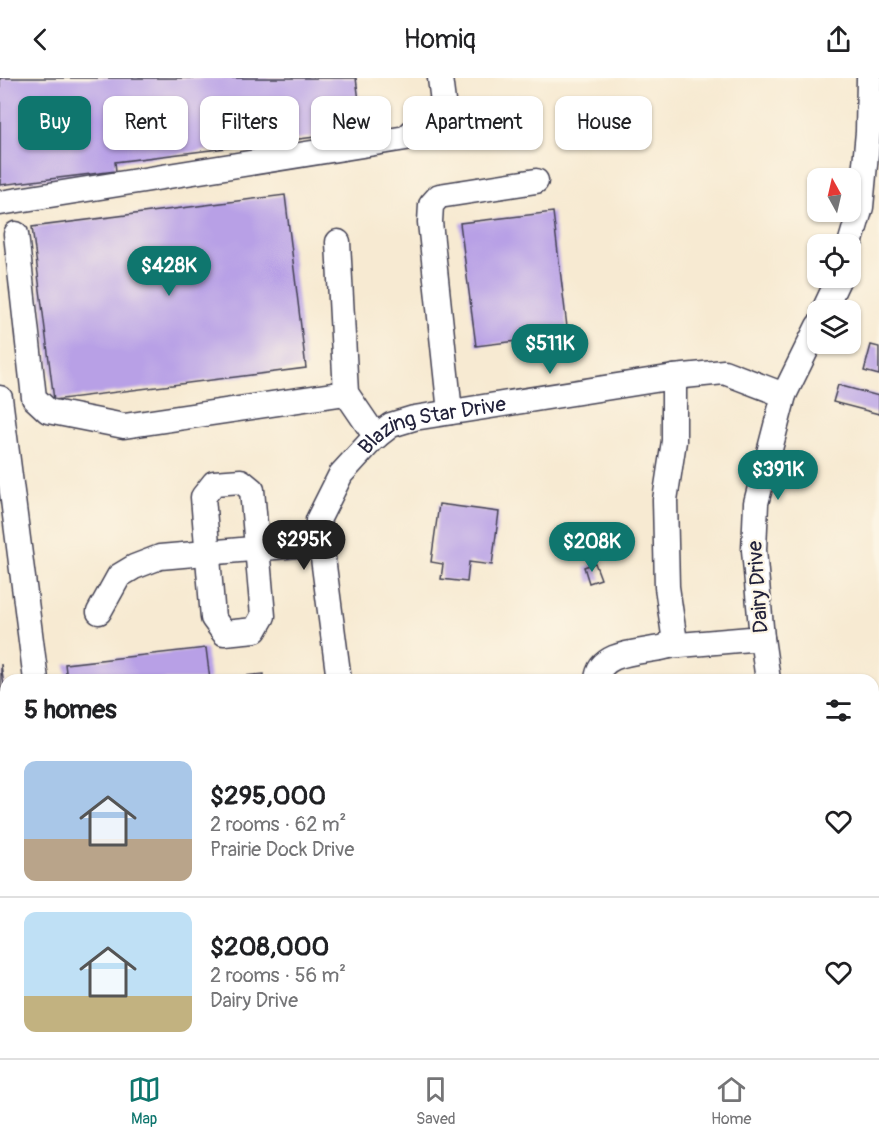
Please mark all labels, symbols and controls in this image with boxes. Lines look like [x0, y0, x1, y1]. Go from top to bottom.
icon: back [24, 23, 57, 56]
text: Homiq [403, 23, 476, 56]
icon: share [822, 23, 855, 56]
chip: Buy [18, 96, 91, 150]
chip: Rent [103, 96, 188, 150]
chip: Filters [200, 96, 299, 150]
chip: New [311, 96, 391, 150]
chip: Apartment [403, 96, 543, 150]
chip: House [555, 96, 652, 150]
north arrow [807, 168, 861, 222]
map controls [807, 168, 861, 354]
button: locate [807, 234, 861, 288]
pin: $428K [127, 246, 211, 297]
text: $428K [141, 253, 197, 278]
button: layers [807, 300, 861, 354]
pin: $511K [508, 324, 592, 375]
text: $511K [525, 331, 575, 356]
street label: Blazing Star Drive [352, 390, 508, 460]
pin: $391K [736, 450, 820, 501]
text: $391K [752, 457, 804, 482]
pin: $295K [262, 520, 346, 571]
pin: $208K [550, 522, 634, 573]
text: $295K [276, 527, 332, 552]
text: $208K [563, 529, 621, 554]
street label: Dairy Drive [741, 539, 775, 634]
text: 5 homes [24, 694, 117, 726]
icon: filters [822, 694, 855, 727]
text: $295,000 [210, 780, 326, 812]
icon: home [72, 785, 144, 857]
icon: heart [822, 805, 855, 838]
text: 2 rooms · 62 m² [210, 812, 346, 837]
text: Prairie Dock Drive [210, 837, 354, 862]
text: $208,000 [210, 931, 329, 963]
icon: home [72, 936, 144, 1008]
icon: heart [822, 956, 855, 989]
text: 2 rooms · 56 m² [210, 963, 346, 988]
text: Dairy Drive [210, 988, 298, 1013]
tab: Map [128, 1073, 161, 1129]
tab: Saved [416, 1073, 456, 1129]
tab: Home [711, 1073, 751, 1129]

